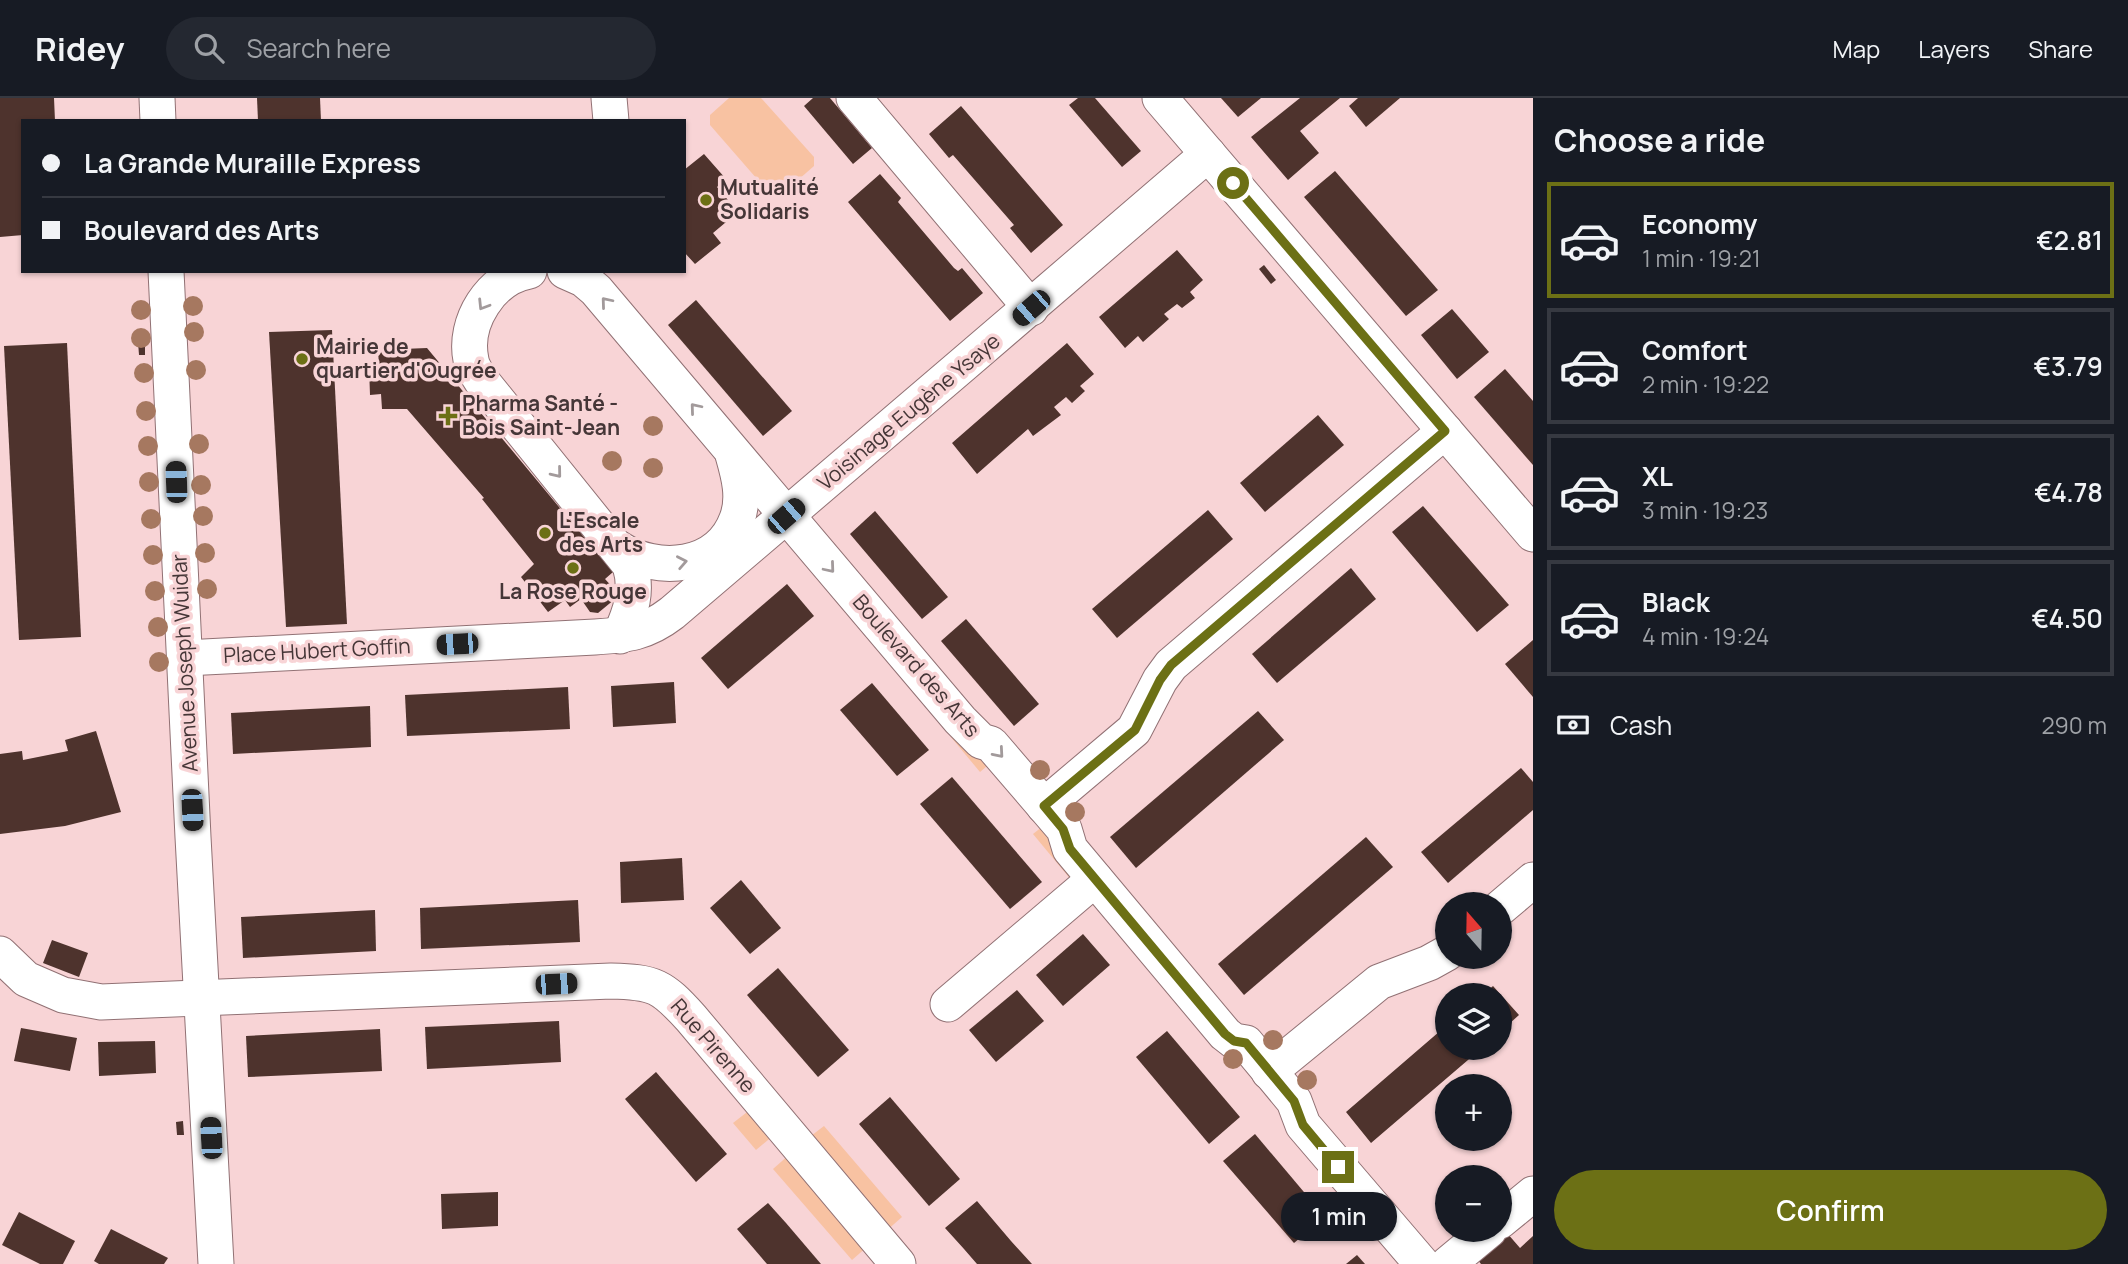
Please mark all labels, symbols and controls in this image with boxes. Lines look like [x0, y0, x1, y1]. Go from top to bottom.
search box [166, 17, 656, 80]
text: Ridey [35, 26, 124, 71]
icon: search [190, 29, 228, 67]
text: Search here [246, 30, 391, 66]
text: Map [1833, 32, 1880, 65]
text: Layers [1918, 32, 1990, 65]
text: Share [2028, 32, 2093, 65]
text: Choose a ride [1554, 118, 1765, 162]
text: La Grande Muraille Express [84, 145, 421, 181]
route start [1217, 167, 1249, 199]
place label: Mutualité Solidaris [720, 173, 819, 225]
marker: Mutualité Solidaris [698, 192, 714, 208]
text: Economy [1642, 206, 1757, 242]
icon: car [1558, 209, 1621, 272]
text: Boulevard des Arts [84, 212, 319, 248]
text: €2.81 [2036, 222, 2103, 258]
text: 1 min · 19:21 [1642, 242, 1761, 274]
car [1009, 286, 1054, 330]
one-way arrow [478, 297, 491, 310]
one-way arrow [602, 297, 614, 310]
street label: Voisinage Eugène Ysaye [811, 326, 1006, 496]
place label: Mairie de quartier d'Ougrée [316, 332, 497, 384]
text: Comfort [1642, 332, 1748, 368]
icon: car [1558, 335, 1621, 398]
text: €3.79 [2033, 348, 2103, 384]
marker: Mairie de quartier d'Ougrée [294, 351, 310, 367]
text: 2 min · 19:22 [1642, 368, 1769, 400]
place label: Pharma Santé - Bois Saint-Jean [462, 389, 620, 441]
one-way arrow [690, 403, 703, 415]
marker: Pharma Santé - Bois Saint-Jean [440, 408, 456, 424]
text: XL [1642, 458, 1673, 494]
car [165, 461, 188, 503]
icon: car [1558, 461, 1621, 524]
one-way arrow [548, 465, 561, 477]
text: €4.78 [2034, 474, 2103, 510]
car [764, 494, 809, 538]
text: 3 min · 19:23 [1642, 494, 1768, 526]
place label: L'Escale des Arts [559, 506, 643, 558]
marker: L'Escale des Arts [537, 525, 553, 541]
street label: Avenue Joseph Wuidar [164, 553, 204, 773]
one-way arrow [676, 555, 688, 570]
marker: La Rose Rouge [565, 560, 581, 576]
one-way arrow [822, 560, 834, 573]
place label: La Rose Rouge [499, 577, 647, 605]
text: Black [1642, 584, 1710, 620]
icon: car [1558, 587, 1621, 650]
street label: Boulevard des Arts [847, 588, 987, 743]
text: €4.50 [2032, 600, 2103, 636]
text: 4 min · 19:24 [1642, 620, 1769, 652]
street label: Place Hubert Goffin [223, 631, 411, 669]
car [436, 632, 479, 656]
icon: cash [1554, 706, 1592, 744]
text: Cash [1610, 707, 1672, 743]
text: 290 m [2041, 709, 2107, 741]
one-way arrow [991, 745, 1003, 758]
car [181, 788, 204, 832]
north arrow [1435, 892, 1512, 970]
map controls [1435, 892, 1512, 1242]
car [535, 972, 578, 996]
button: layers [1435, 983, 1512, 1060]
street label: Rue Pirenne [665, 992, 762, 1098]
button: + [1435, 1074, 1512, 1151]
car [200, 1116, 223, 1160]
route end [1322, 1151, 1354, 1183]
button: − [1435, 1165, 1512, 1242]
button: Confirm [1554, 1170, 2107, 1250]
callout: 1 min [1280, 1192, 1396, 1240]
text: 1 min [1312, 1200, 1366, 1232]

